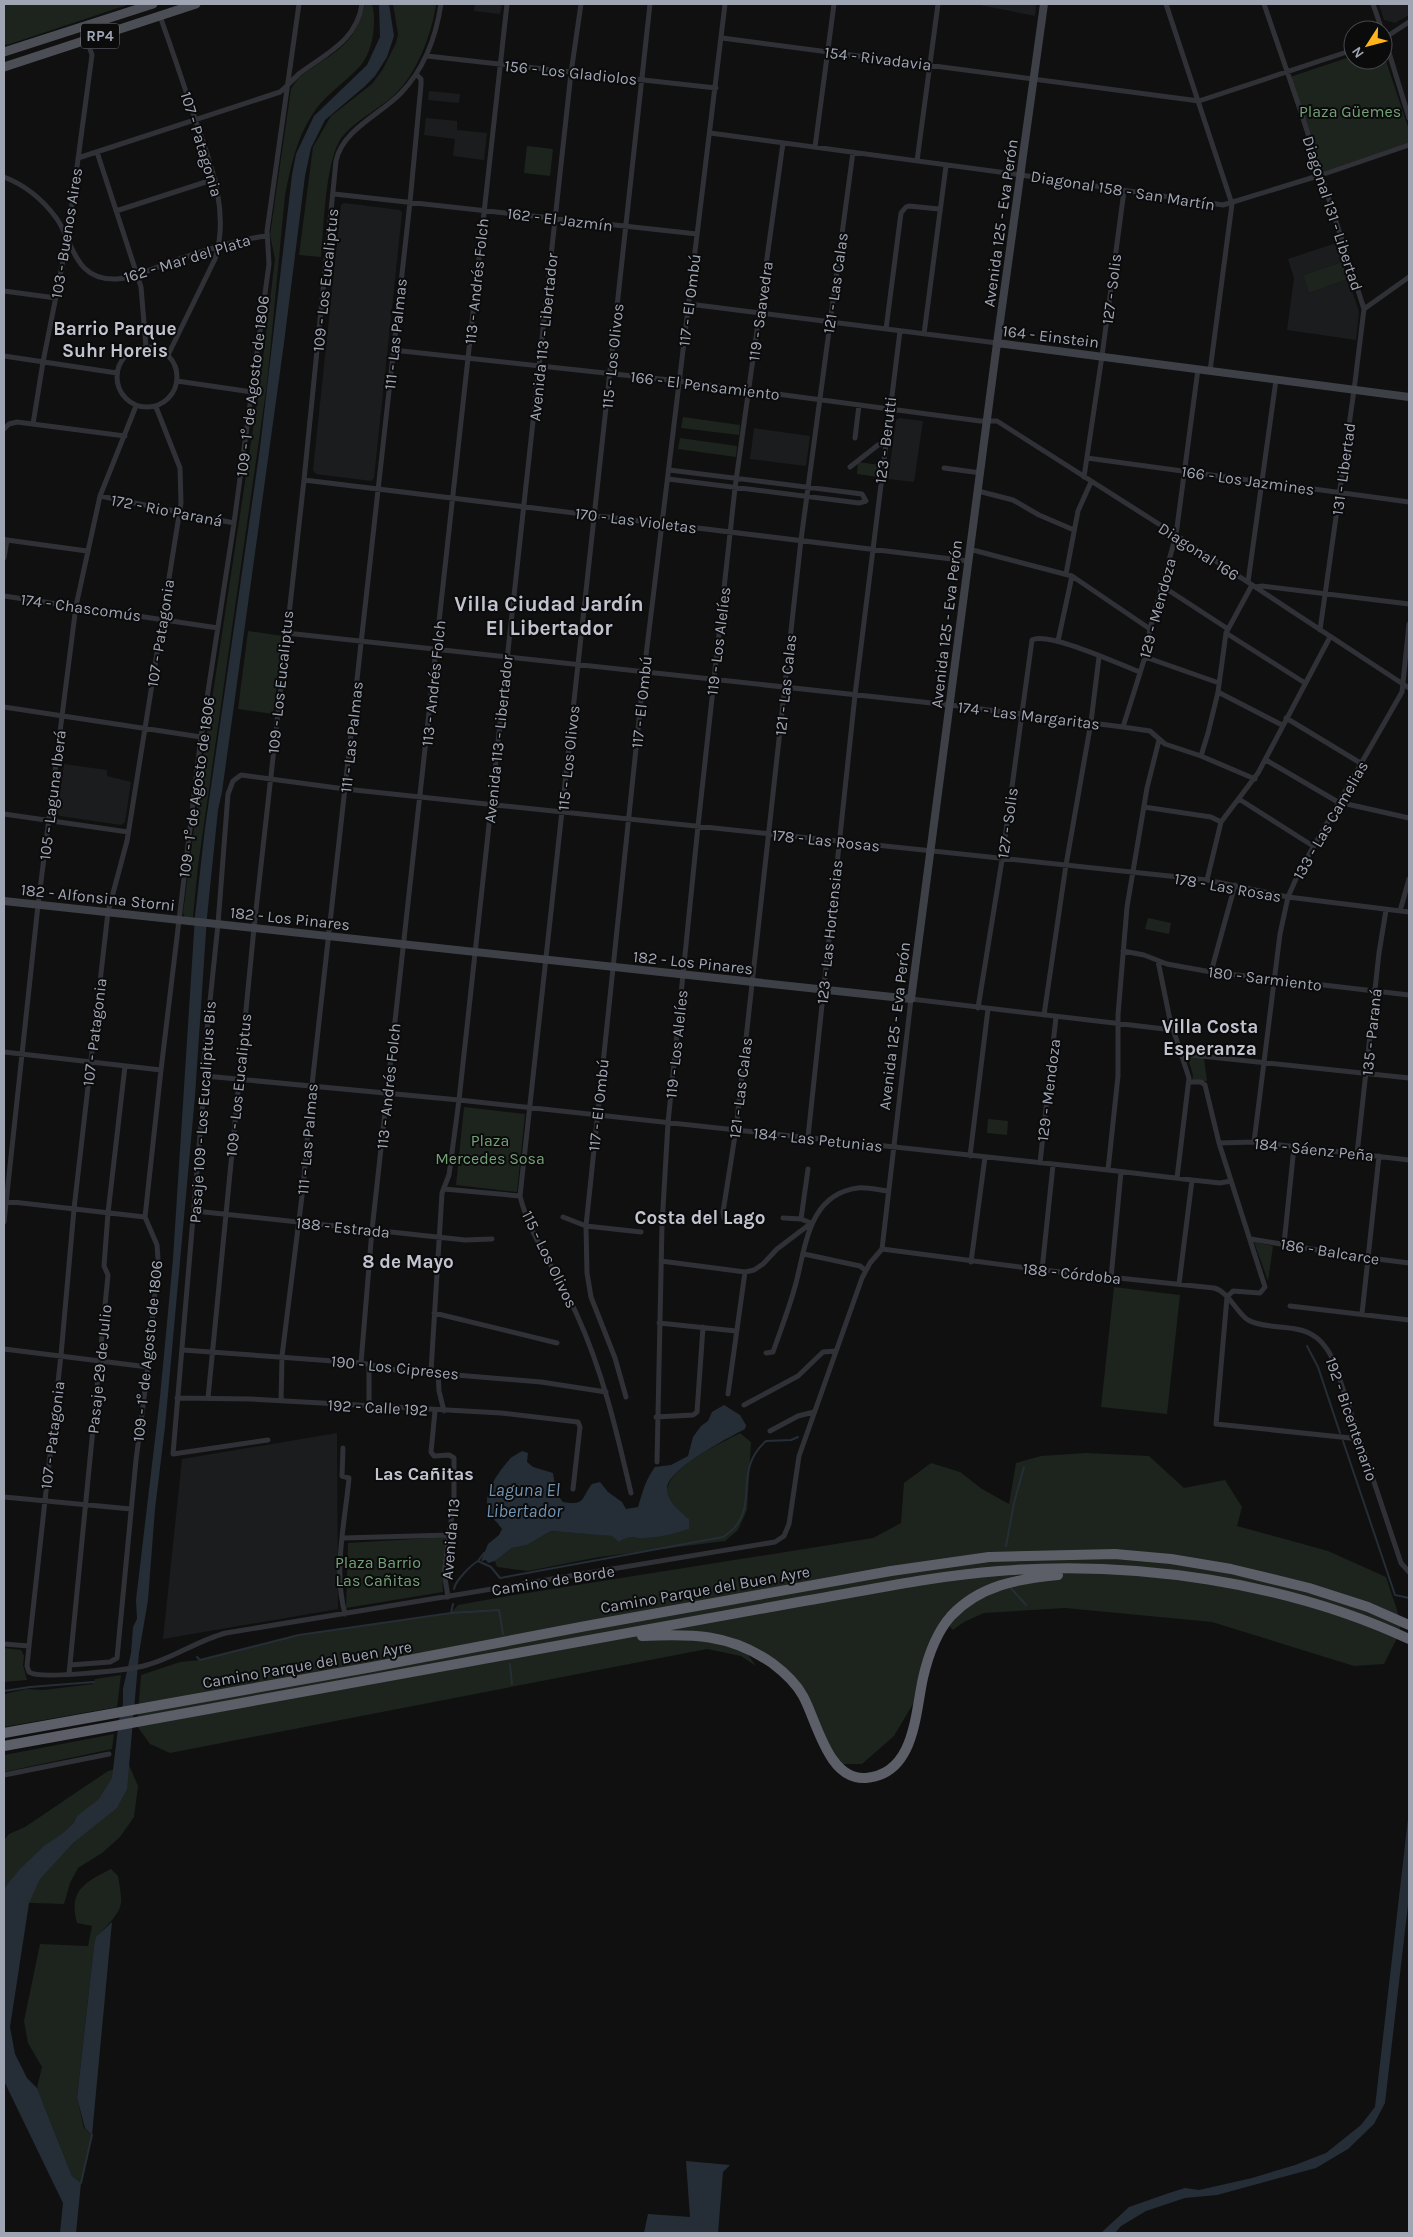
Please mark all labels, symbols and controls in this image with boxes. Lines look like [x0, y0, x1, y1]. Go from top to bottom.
north arrow [1343, 20, 1393, 70]
road number: RP4 [81, 24, 119, 48]
street label: 154 - Rivadavia [823, 43, 933, 74]
text: N [1348, 43, 1368, 61]
street label: 156 - Los Gladiolos [504, 56, 638, 89]
street label: 107 - Patagonia [177, 89, 227, 199]
park label: Plaza Güemes [1299, 102, 1401, 121]
street label: Diagonal 131 - Libertad [1298, 133, 1367, 293]
street label: Avenida 125 - Eva Perón [979, 138, 1022, 308]
street label: 103 - Buenos Aires [47, 166, 86, 300]
street label: Diagonal 158 - San Martín [1029, 167, 1217, 214]
street label: 162 - El Jazmín [506, 204, 614, 235]
street label: 109 - Los Eucaliptus [309, 207, 342, 353]
street label: 113 - Andrés Folch [460, 217, 493, 345]
street label: 162 - Mar del Plata [121, 230, 253, 287]
street label: 121 - Las Calas [819, 231, 852, 335]
street label: Avenida 113 - Libertador [525, 252, 562, 422]
street label: 117 - El Ombú [674, 253, 705, 347]
street label: 127 - Solis [1098, 253, 1125, 326]
street label: 119 - Saavedra [744, 260, 777, 362]
street label: 111 - Las Palmas [380, 277, 411, 391]
street label: 109 - 1° de Agosto de 1806 [232, 294, 273, 478]
street label: 115 - Los Olivos [598, 302, 627, 410]
district label: Barrio Parque Suhr Horeis [53, 318, 177, 362]
street label: 164 - Einstein [1002, 321, 1100, 352]
street label: 166 - El Pensamiento [629, 367, 781, 404]
street label: 123 - Berutti [871, 395, 900, 485]
street label: 131 - Libertad [1328, 422, 1359, 517]
street label: 166 - Los Jazmines [1180, 462, 1316, 499]
street label: 172 - Rio Paraná [110, 490, 224, 531]
street label: 170 - Las Violetas [574, 504, 698, 537]
street label: Diagonal 166 [1155, 518, 1243, 585]
street label: Avenida 125 - Eva Perón [927, 539, 966, 709]
street label: 129 - Mendoza [1135, 556, 1180, 660]
street label: 107 - Patagonia [143, 578, 178, 688]
street label: 119 - Los Alelíes [702, 586, 735, 696]
street label: 174 - Chascomús [19, 590, 142, 625]
district label: Villa Ciudad Jardín El Libertador [454, 592, 644, 640]
street label: 109 - Los Eucaliptus [264, 609, 297, 755]
street label: 113 - Andrés Folch [417, 619, 450, 747]
street label: 121 - Las Calas [771, 633, 800, 737]
street label: Avenida 113 - Libertador [480, 654, 517, 824]
street label: 117 - El Ombú [627, 655, 656, 749]
street label: 111 - Las Palmas [336, 680, 367, 794]
street label: 109 - 1° de Agosto de 1806 [174, 695, 219, 879]
street label: 174 - Las Margaritas [957, 697, 1101, 734]
street label: 115 - Los Olivos [554, 704, 583, 812]
street label: 105 - Laguna Iberá [35, 729, 70, 861]
street label: 133 - Las Camelias [1289, 757, 1372, 883]
street label: 127 - Solis [993, 786, 1022, 860]
street label: 178 - Las Rosas [771, 825, 881, 856]
street label: 123 - Las Hortensias [812, 859, 847, 1005]
street label: 178 - Las Rosas [1173, 869, 1283, 906]
street label: 182 - Alfonsina Storni [20, 880, 176, 915]
street label: 182 - Los Pinares [229, 903, 351, 934]
street label: Avenida 125 - Eva Perón [875, 941, 914, 1111]
street label: 182 - Los Pinares [632, 947, 754, 978]
street label: 180 - Sarmiento [1207, 962, 1323, 995]
street label: 107 - Patagonia [78, 977, 111, 1087]
street label: 135 - Paraná [1357, 987, 1386, 1077]
street label: 119 - Los Alelíes [661, 989, 692, 1099]
street label: Pasaje 109 - Los Eucaliptus Bis [185, 1000, 220, 1224]
street label: 109 - Los Eucaliptus [222, 1012, 255, 1158]
district label: Villa Costa Esperanza [1162, 1016, 1258, 1060]
street label: 113 - Andrés Folch [372, 1022, 405, 1150]
street label: 121 - Las Calas [725, 1036, 756, 1140]
street label: 129 - Mendoza [1033, 1038, 1064, 1142]
street label: 117 - El Ombú [584, 1058, 613, 1152]
street label: 111 - Las Palmas [293, 1082, 322, 1196]
street label: 184 - Las Petunias [752, 1123, 884, 1156]
park label: Plaza Mercedes Sosa [435, 1131, 545, 1168]
street label: 184 - Sáenz Peña [1253, 1134, 1375, 1165]
street label: 115 - Los Olivos [518, 1207, 581, 1311]
district label: Costa del Lago [635, 1207, 765, 1229]
street label: 188 - Estrada [295, 1213, 391, 1242]
street label: 186 - Balcarce [1279, 1234, 1381, 1269]
district label: 8 de Mayo [362, 1251, 454, 1273]
street label: 109 - 1° de Agosto de 1806 [129, 1259, 166, 1443]
street label: 188 - Córdoba [1022, 1259, 1122, 1288]
street label: Pasaje 29 de Julio [83, 1303, 116, 1435]
street label: 190 - Los Cipreses [330, 1351, 460, 1384]
street label: 192 - Bicentenario [1321, 1355, 1382, 1484]
street label: 107 - Patagonia [36, 1380, 69, 1490]
street label: 192 - Calle 192 [327, 1395, 429, 1420]
district label: Las Cañitas [374, 1463, 474, 1485]
water label: Laguna El Libertador [486, 1479, 563, 1522]
street label: Avenida 113 [437, 1498, 464, 1581]
park label: Plaza Barrio Las Cañitas [335, 1553, 421, 1590]
street label: Camino de Borde [490, 1561, 616, 1600]
street label: Camino Parque del Buen Ayre [599, 1562, 811, 1617]
street label: Camino Parque del Buen Ayre [201, 1637, 413, 1692]

